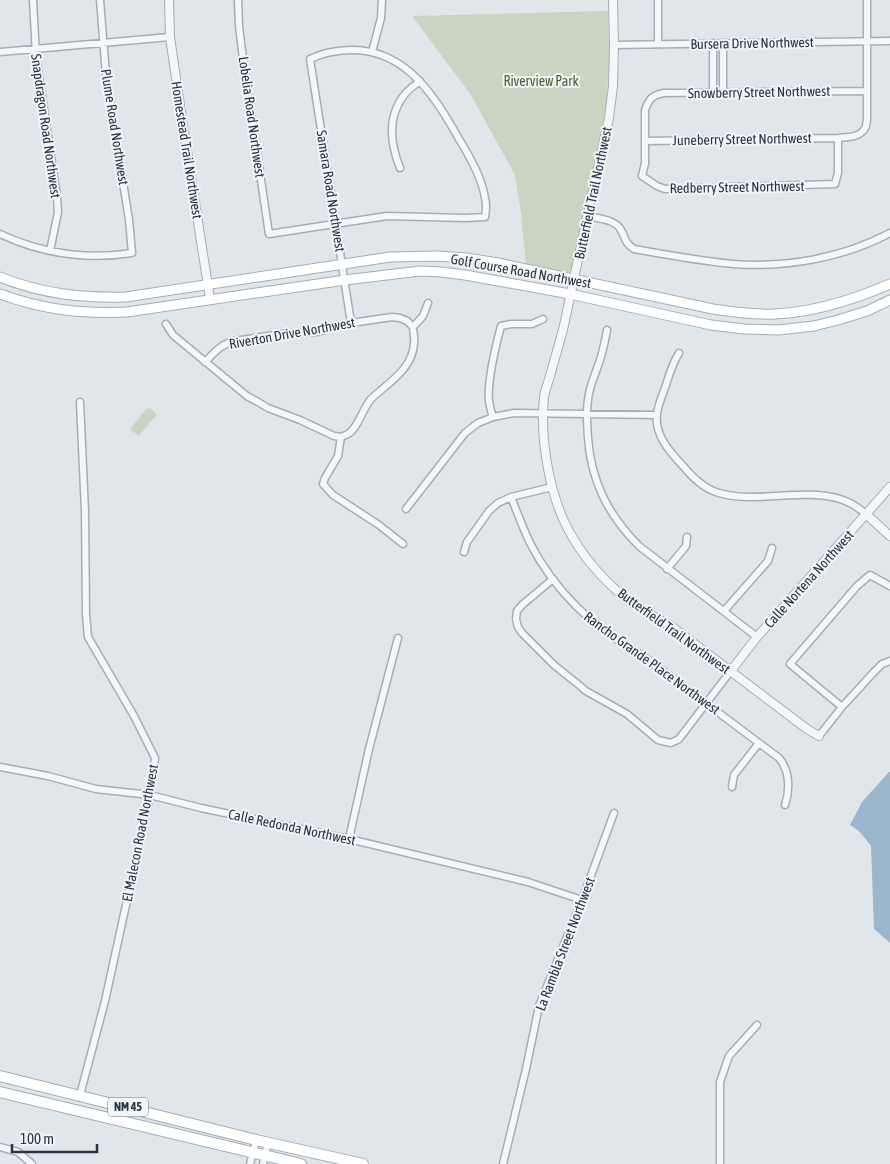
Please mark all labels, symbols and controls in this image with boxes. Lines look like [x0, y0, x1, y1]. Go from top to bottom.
street label: Bursera Drive Northwest [690, 34, 814, 52]
street label: Snapdragon Road Northwest [28, 53, 64, 199]
street label: Lobelia Road Northwest [236, 55, 268, 179]
street label: Plume Road Northwest [98, 68, 132, 186]
park label: Riverview Park [503, 73, 579, 89]
street label: Homestead Trail Northwest [168, 80, 206, 220]
street label: Snowberry Street Northwest [688, 83, 830, 101]
street label: Butterfield Trail Northwest [571, 125, 615, 261]
street label: Samara Road Northwest [313, 129, 349, 253]
street label: Juneberry Street Northwest [672, 130, 812, 148]
street label: Redberry Street Northwest [670, 178, 804, 196]
street label: Golf Course Road Northwest [450, 251, 592, 291]
street label: Riverton Drive Northwest [228, 314, 356, 352]
street label: Calle Nortena Northwest [761, 527, 857, 631]
street label: Butterfield Trail Northwest [615, 585, 733, 677]
street label: Rancho Grande Place Northwest [581, 608, 723, 718]
street label: El Malecon Road Northwest [119, 763, 161, 903]
street label: Calle Redonda Northwest [227, 806, 357, 848]
street label: La Rambla Street Northwest [532, 875, 598, 1013]
road number: NM 45 [108, 1098, 148, 1116]
scale bar [12, 1122, 98, 1154]
text: 100 m [20, 1130, 54, 1147]

